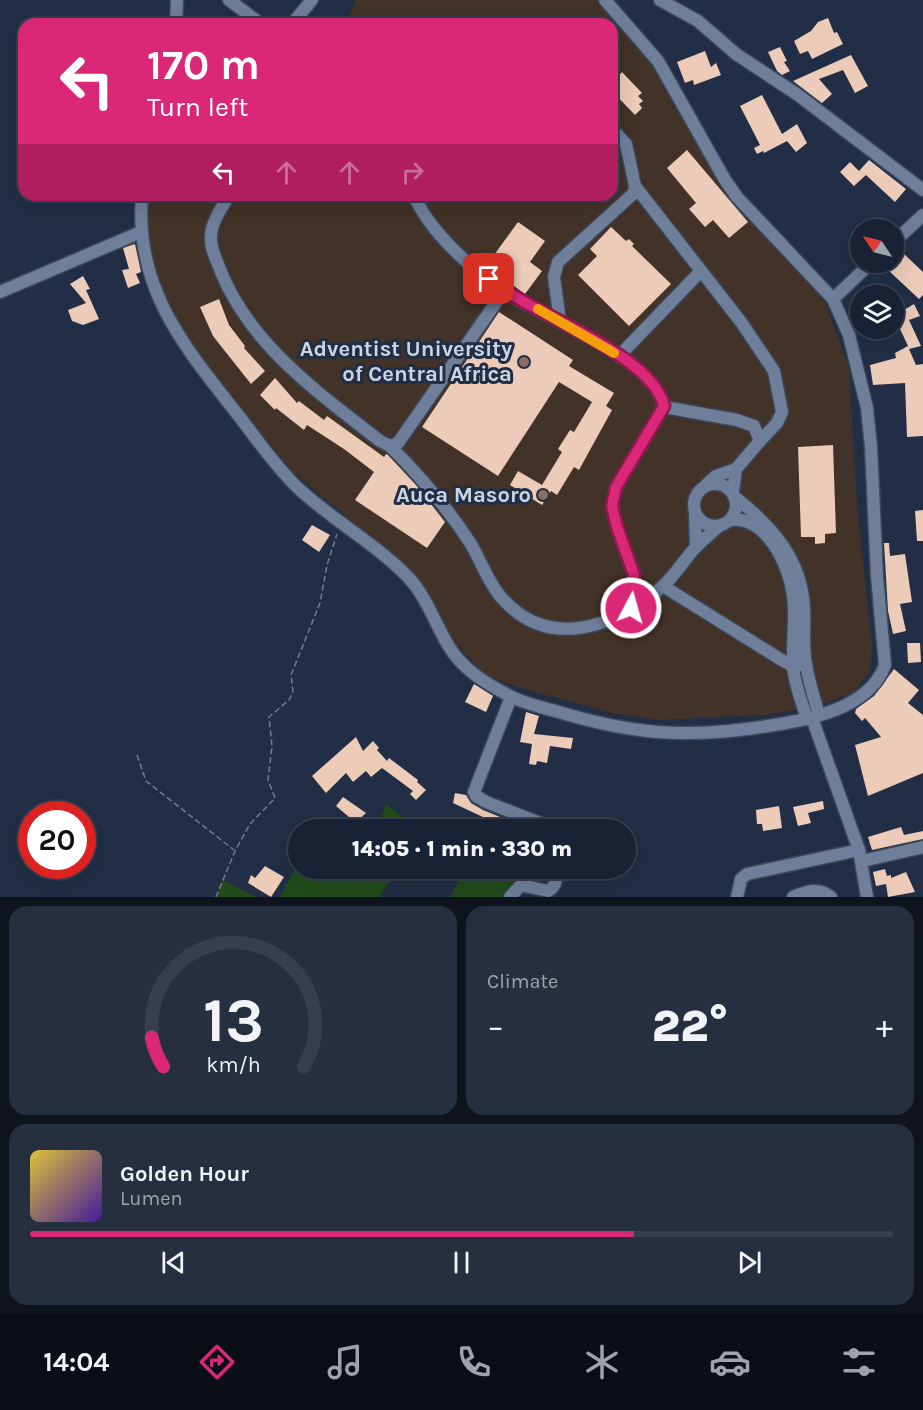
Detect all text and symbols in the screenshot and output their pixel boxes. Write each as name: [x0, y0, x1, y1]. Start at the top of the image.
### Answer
text: 170 m: [147, 40, 260, 90]
icon: left: [48, 42, 126, 120]
text: Turn left: [147, 91, 248, 123]
icon: left: [207, 156, 240, 189]
icon: ahead: [270, 156, 303, 189]
icon: ahead: [333, 156, 366, 189]
icon: right: [396, 156, 429, 189]
north arrow: [850, 219, 904, 273]
map controls: [850, 219, 904, 339]
pin: [463, 253, 514, 304]
icon: arrive: [472, 262, 505, 295]
button: layers: [850, 285, 904, 339]
place label: Adventist University of Central Africa: [300, 336, 512, 387]
marker: Adventist University of Central Africa: [517, 355, 531, 369]
place label: Auca Masoro: [396, 482, 531, 508]
marker: Auca Masoro: [536, 488, 550, 502]
position arrow: [599, 576, 663, 640]
speed limit sign: 20: [18, 801, 96, 879]
text: 14:05 · 1 min · 330 m: [352, 836, 572, 862]
text: Climate: [487, 970, 558, 993]
text: 13: [202, 984, 264, 1057]
text: 22°: [652, 1000, 728, 1052]
text: −: [487, 1007, 504, 1045]
text: +: [876, 1007, 893, 1045]
text: km/h: [206, 1053, 260, 1078]
text: Golden Hour: [120, 1161, 249, 1187]
text: Lumen: [120, 1187, 183, 1210]
icon: previous: [157, 1246, 190, 1279]
icon: pause: [445, 1246, 478, 1279]
icon: next: [733, 1246, 766, 1279]
icon: directions: [196, 1341, 238, 1383]
icon: music: [324, 1341, 366, 1383]
icon: phone: [453, 1341, 495, 1383]
icon: climate: [581, 1341, 623, 1383]
icon: car: [709, 1341, 751, 1383]
icon: filters: [838, 1341, 880, 1383]
text: 14:04: [43, 1346, 109, 1378]

